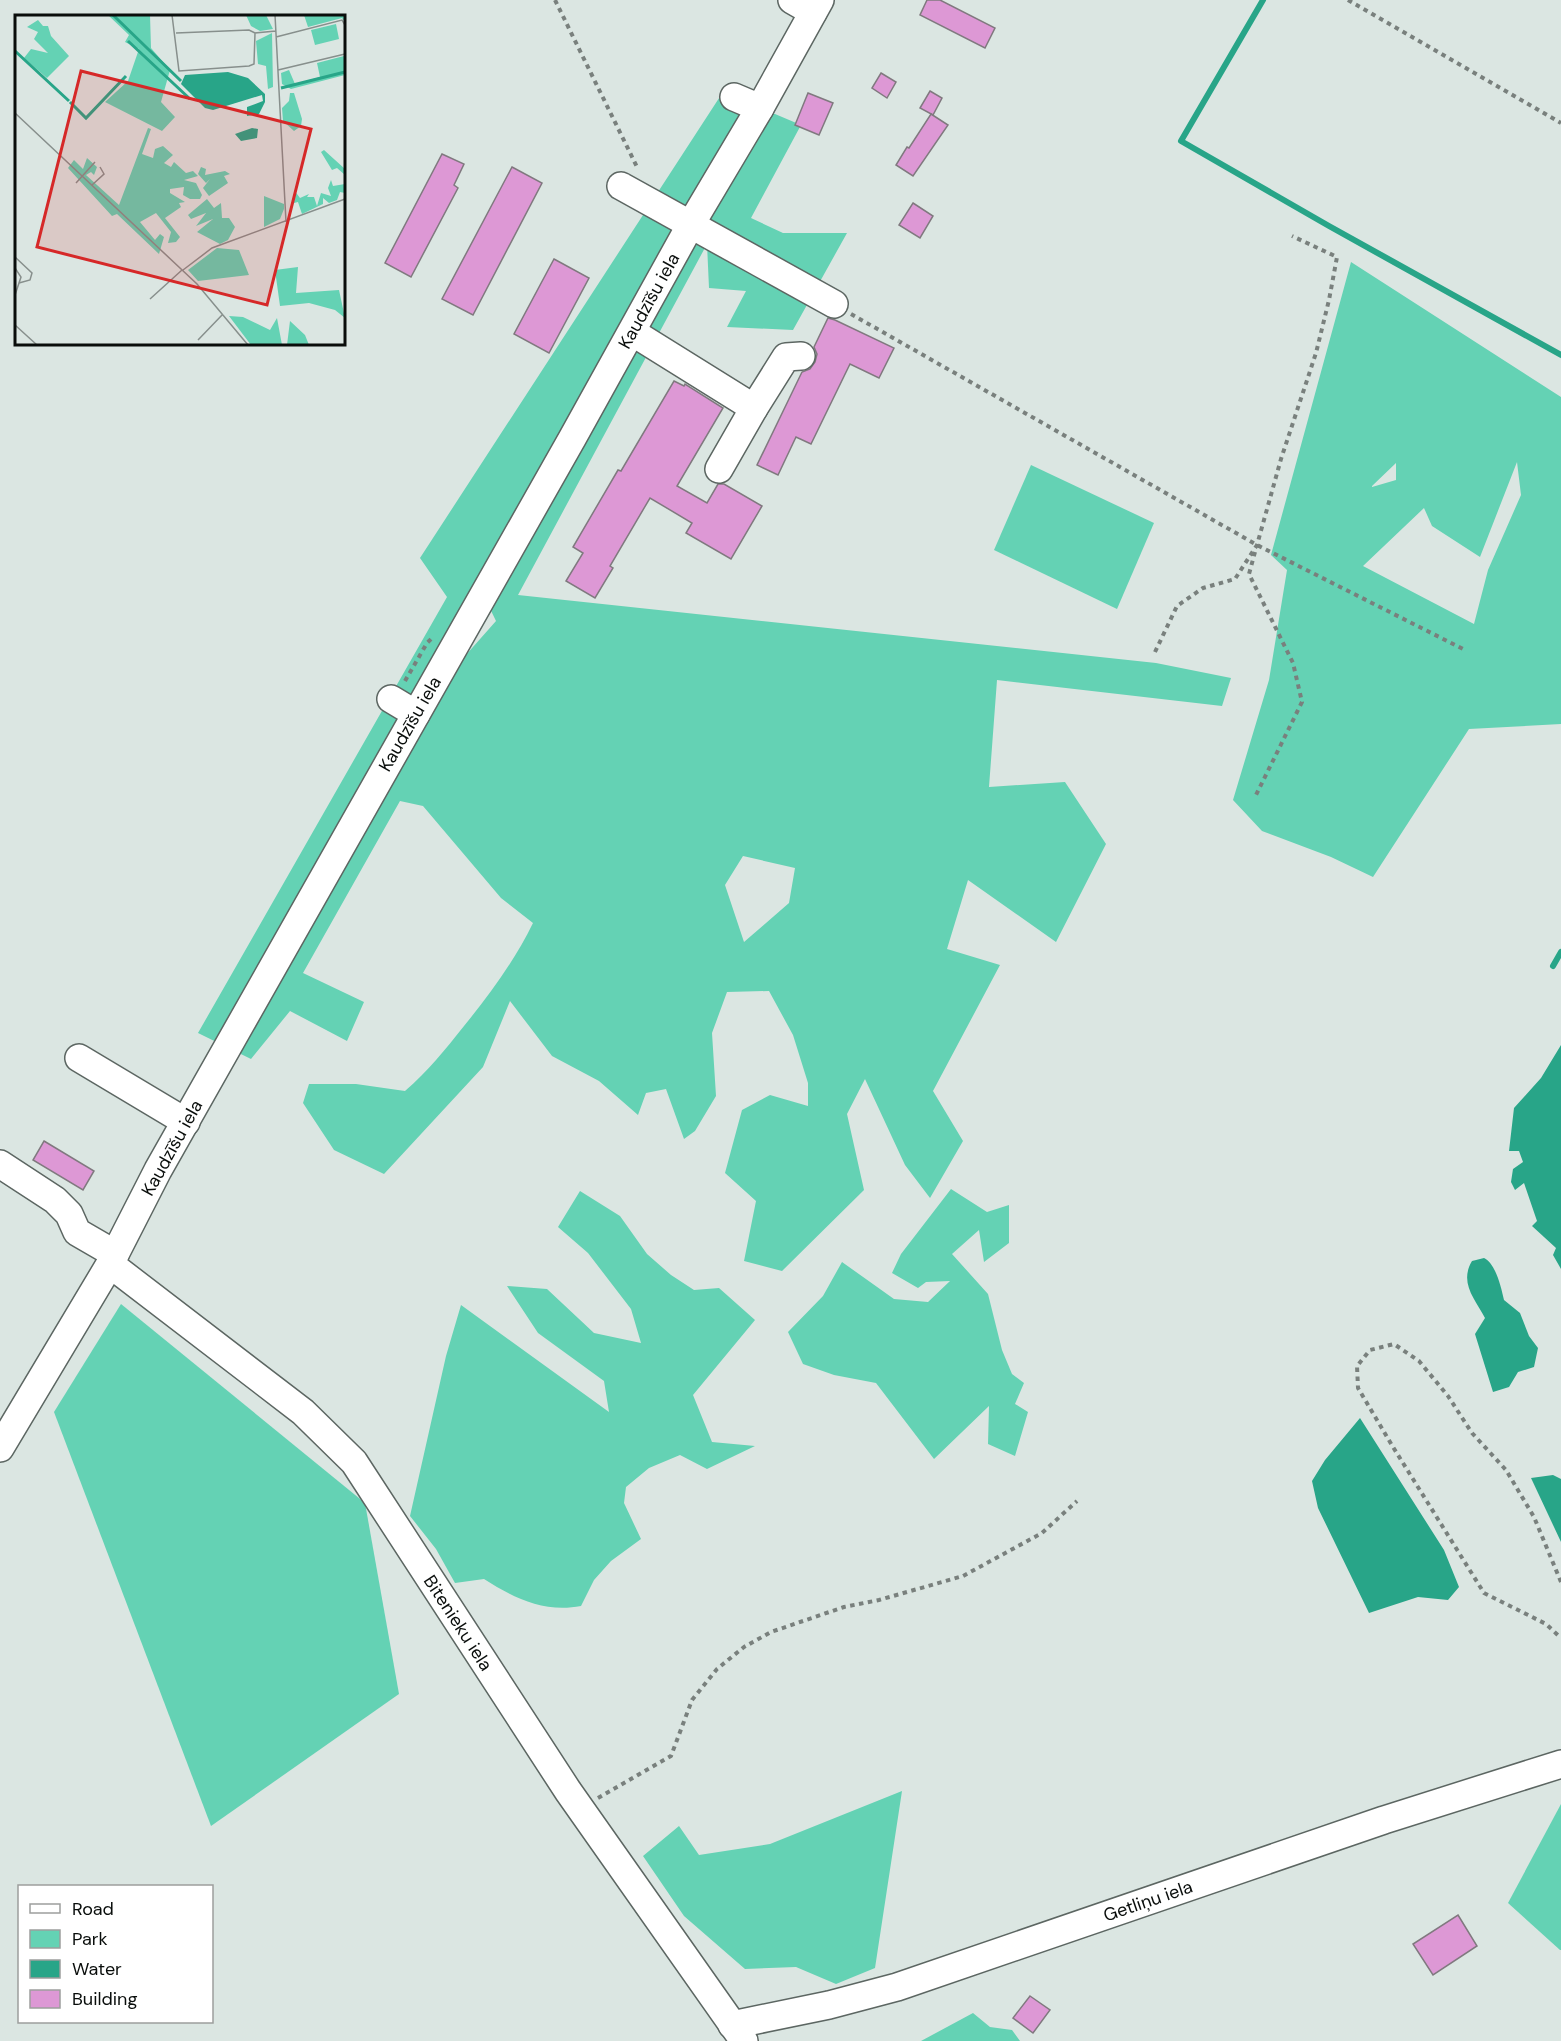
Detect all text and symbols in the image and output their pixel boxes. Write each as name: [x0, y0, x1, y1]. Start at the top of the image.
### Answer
inset map: [15, 15, 345, 345]
street label: Kaudzīšu iela: [613, 249, 685, 353]
street label: Kaudzīšu iela: [373, 672, 447, 776]
street label: Kaudzīšu iela: [136, 1096, 208, 1200]
street label: Bitenieku iela: [418, 1571, 498, 1675]
street label: Getliņu iela: [1100, 1875, 1196, 1927]
legend: [18, 1885, 213, 2023]
text: Road: [72, 1897, 114, 1921]
text: Park: [72, 1927, 108, 1951]
text: Water: [72, 1957, 122, 1981]
text: Building: [72, 1987, 137, 2011]

